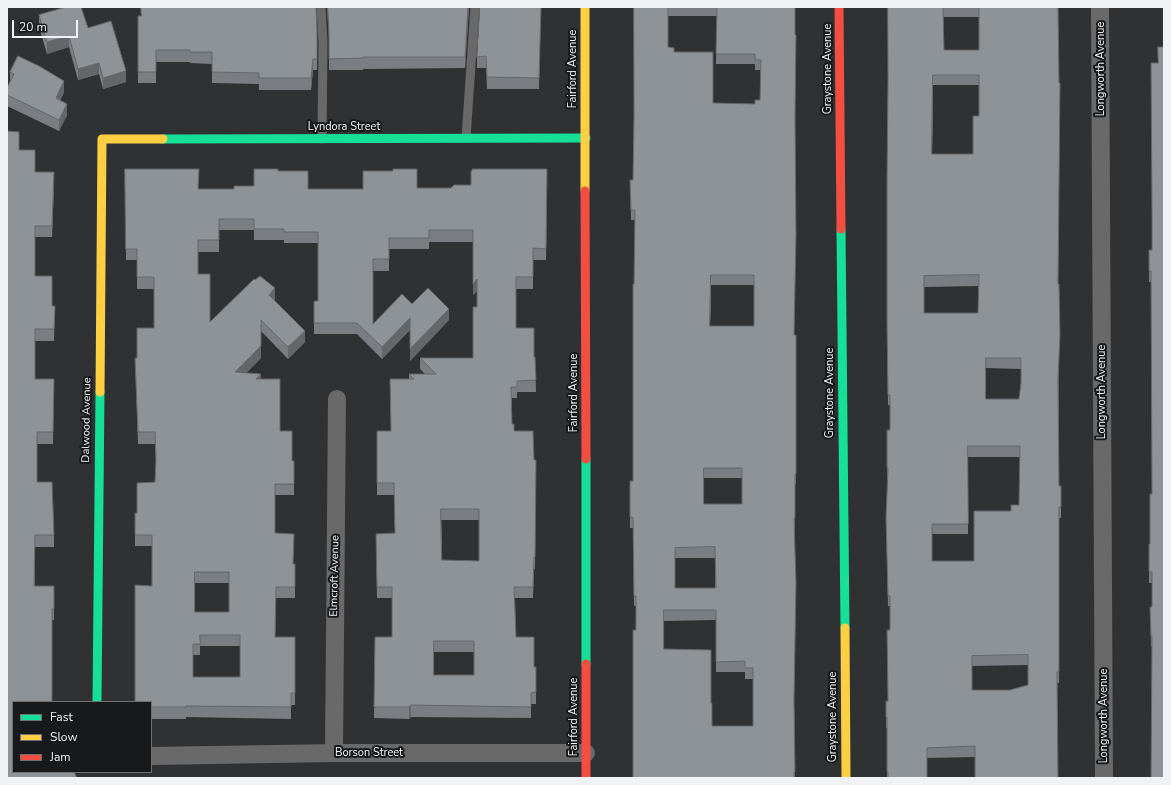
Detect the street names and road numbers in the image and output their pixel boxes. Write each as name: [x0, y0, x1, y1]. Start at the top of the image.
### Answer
street label: Longworth Avenue: [1094, 22, 1108, 116]
street label: Graystone Avenue: [821, 24, 835, 114]
street label: Fairford Avenue: [566, 30, 580, 108]
street label: Lyndora Street: [308, 120, 380, 134]
street label: Longworth Avenue: [1095, 345, 1109, 439]
street label: Graystone Avenue: [823, 348, 837, 438]
street label: Fairford Avenue: [567, 354, 581, 432]
street label: Dalwood Avenue: [80, 377, 94, 463]
street label: Elmcroft Avenue: [328, 535, 342, 617]
street label: Longworth Avenue: [1097, 669, 1111, 763]
street label: Graystone Avenue: [826, 672, 840, 762]
street label: Fairford Avenue: [567, 678, 581, 756]
street label: Borson Street: [335, 746, 403, 760]

